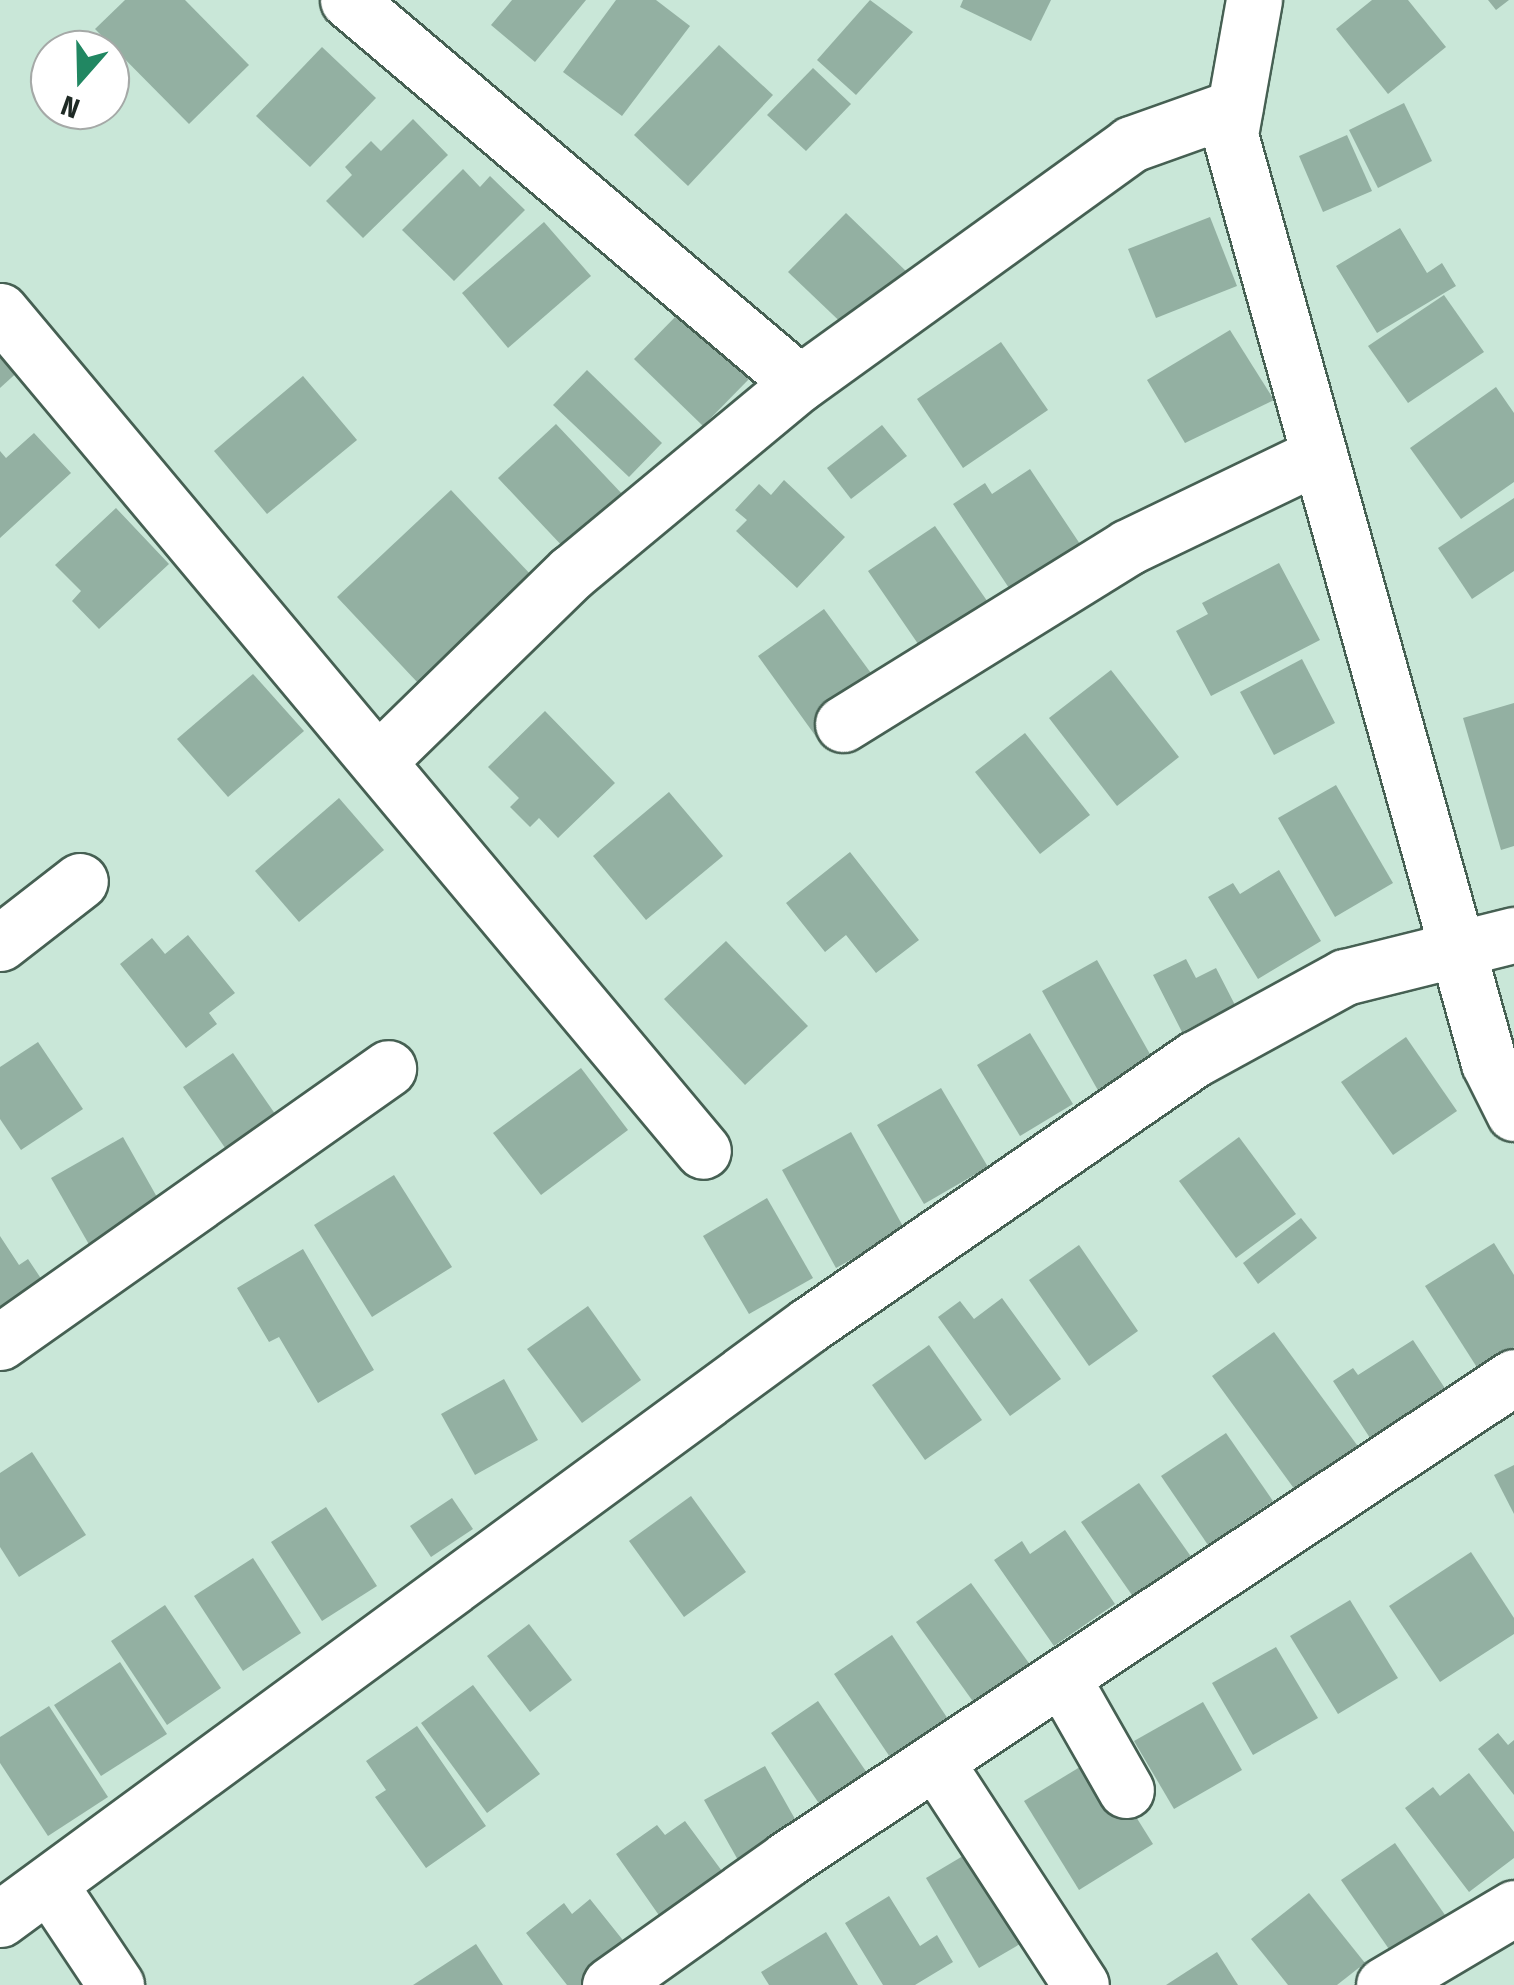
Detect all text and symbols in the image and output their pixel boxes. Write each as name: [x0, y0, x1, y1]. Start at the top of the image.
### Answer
north arrow: [30, 30, 130, 130]
text: N: [57, 88, 84, 125]

